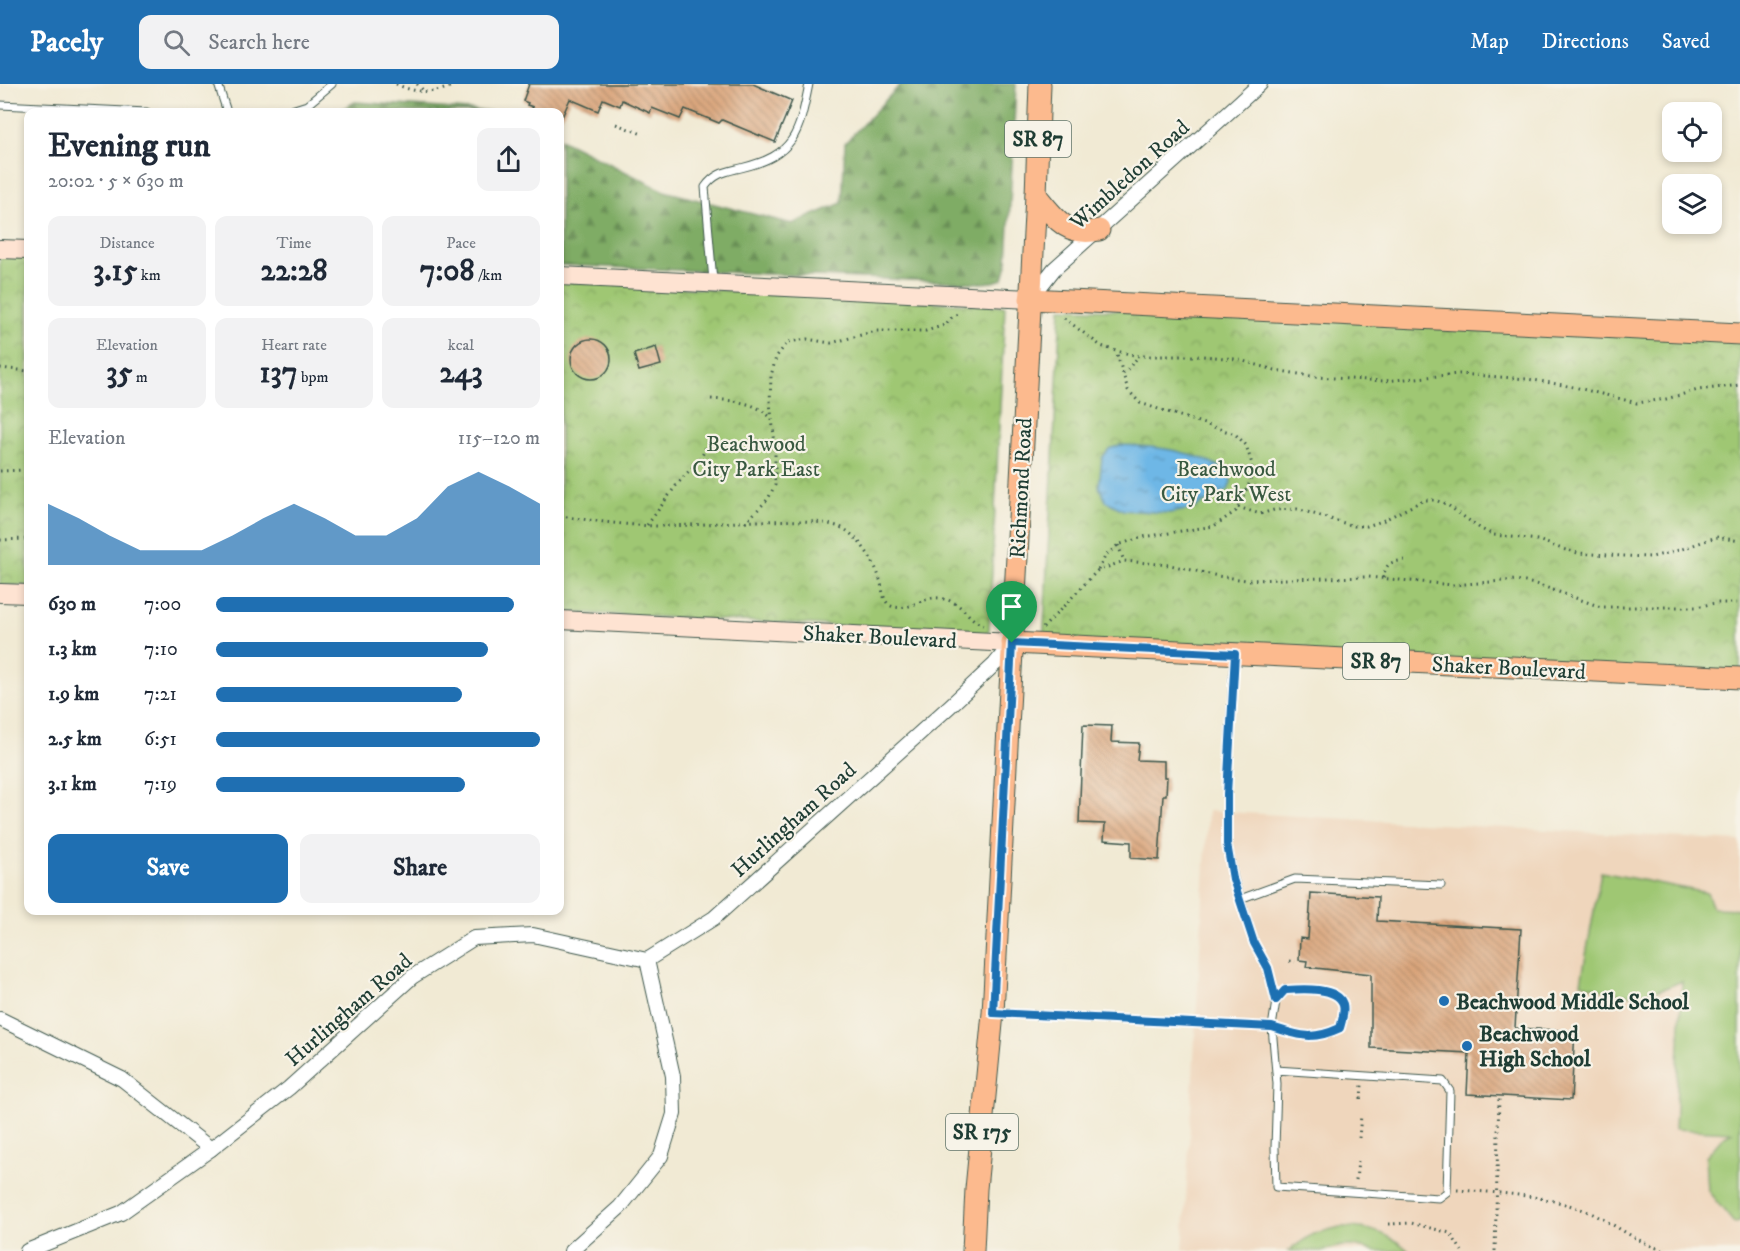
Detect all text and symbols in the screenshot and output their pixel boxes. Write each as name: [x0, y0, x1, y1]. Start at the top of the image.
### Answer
search box: [139, 15, 559, 69]
text: Pacely: [30, 25, 103, 60]
icon: search: [160, 26, 193, 59]
text: Search here: [208, 29, 310, 56]
text: Map: [1470, 29, 1509, 55]
text: Directions: [1542, 29, 1629, 55]
text: Saved: [1662, 29, 1710, 55]
map controls: [1662, 102, 1722, 234]
button: locate: [1662, 102, 1722, 162]
street label: Wimbledon Road: [1064, 114, 1195, 237]
road number: SR 87: [1005, 121, 1071, 157]
text: Evening run: [48, 126, 210, 167]
button: share: [477, 128, 540, 191]
text: 20:02 · 5 × 630 m: [48, 169, 184, 194]
button: layers: [1662, 174, 1722, 234]
text: Distance: [99, 233, 155, 253]
text: Time: [277, 233, 311, 253]
text: Pace: [446, 233, 476, 253]
text: 3.15: [93, 253, 137, 290]
text: 22:28: [260, 253, 328, 290]
text: 7:08: [420, 253, 475, 290]
text: km: [137, 265, 161, 285]
text: /km: [475, 265, 502, 285]
text: Elevation: [96, 335, 158, 355]
text: Heart rate: [261, 335, 327, 355]
text: kcal: [448, 335, 474, 355]
text: 35: [106, 355, 132, 392]
text: 137: [260, 355, 298, 392]
text: 243: [439, 355, 483, 392]
text: m: [132, 367, 148, 387]
text: bpm: [298, 367, 329, 387]
street label: Richmond Road: [1004, 417, 1039, 559]
text: Elevation: [48, 426, 125, 451]
text: 115–120 m: [458, 426, 540, 451]
park label: Beachwood City Park East: [692, 431, 820, 483]
park label: Beachwood City Park West: [1161, 456, 1291, 508]
pin: [986, 581, 1037, 643]
icon: arrive: [995, 590, 1028, 623]
text: 630 m: [48, 592, 96, 617]
text: 7:00: [144, 592, 181, 617]
street label: Shaker Boulevard: [802, 620, 958, 655]
text: 1.3 km: [48, 637, 97, 662]
text: 7:10: [144, 637, 178, 662]
road number: SR 87: [1343, 643, 1409, 679]
street label: Shaker Boulevard: [1431, 651, 1587, 686]
text: 1.9 km: [48, 682, 99, 707]
text: 7:21: [144, 682, 177, 707]
text: 2.5 km: [48, 727, 102, 752]
text: 6:51: [144, 727, 177, 752]
street label: Hurlingham Road: [726, 757, 862, 883]
text: 3.1 km: [48, 772, 97, 797]
text: 7:19: [144, 772, 177, 797]
button: Save: [48, 834, 288, 903]
button: Share: [300, 834, 540, 903]
street label: Hurlingham Road: [280, 948, 418, 1072]
place label: Beachwood Middle School: [1456, 989, 1689, 1016]
marker: Beachwood Middle School: [1437, 994, 1451, 1008]
place label: Beachwood High School: [1479, 1021, 1591, 1073]
marker: Beachwood High School: [1460, 1039, 1474, 1053]
road number: SR 175: [946, 1114, 1018, 1150]

